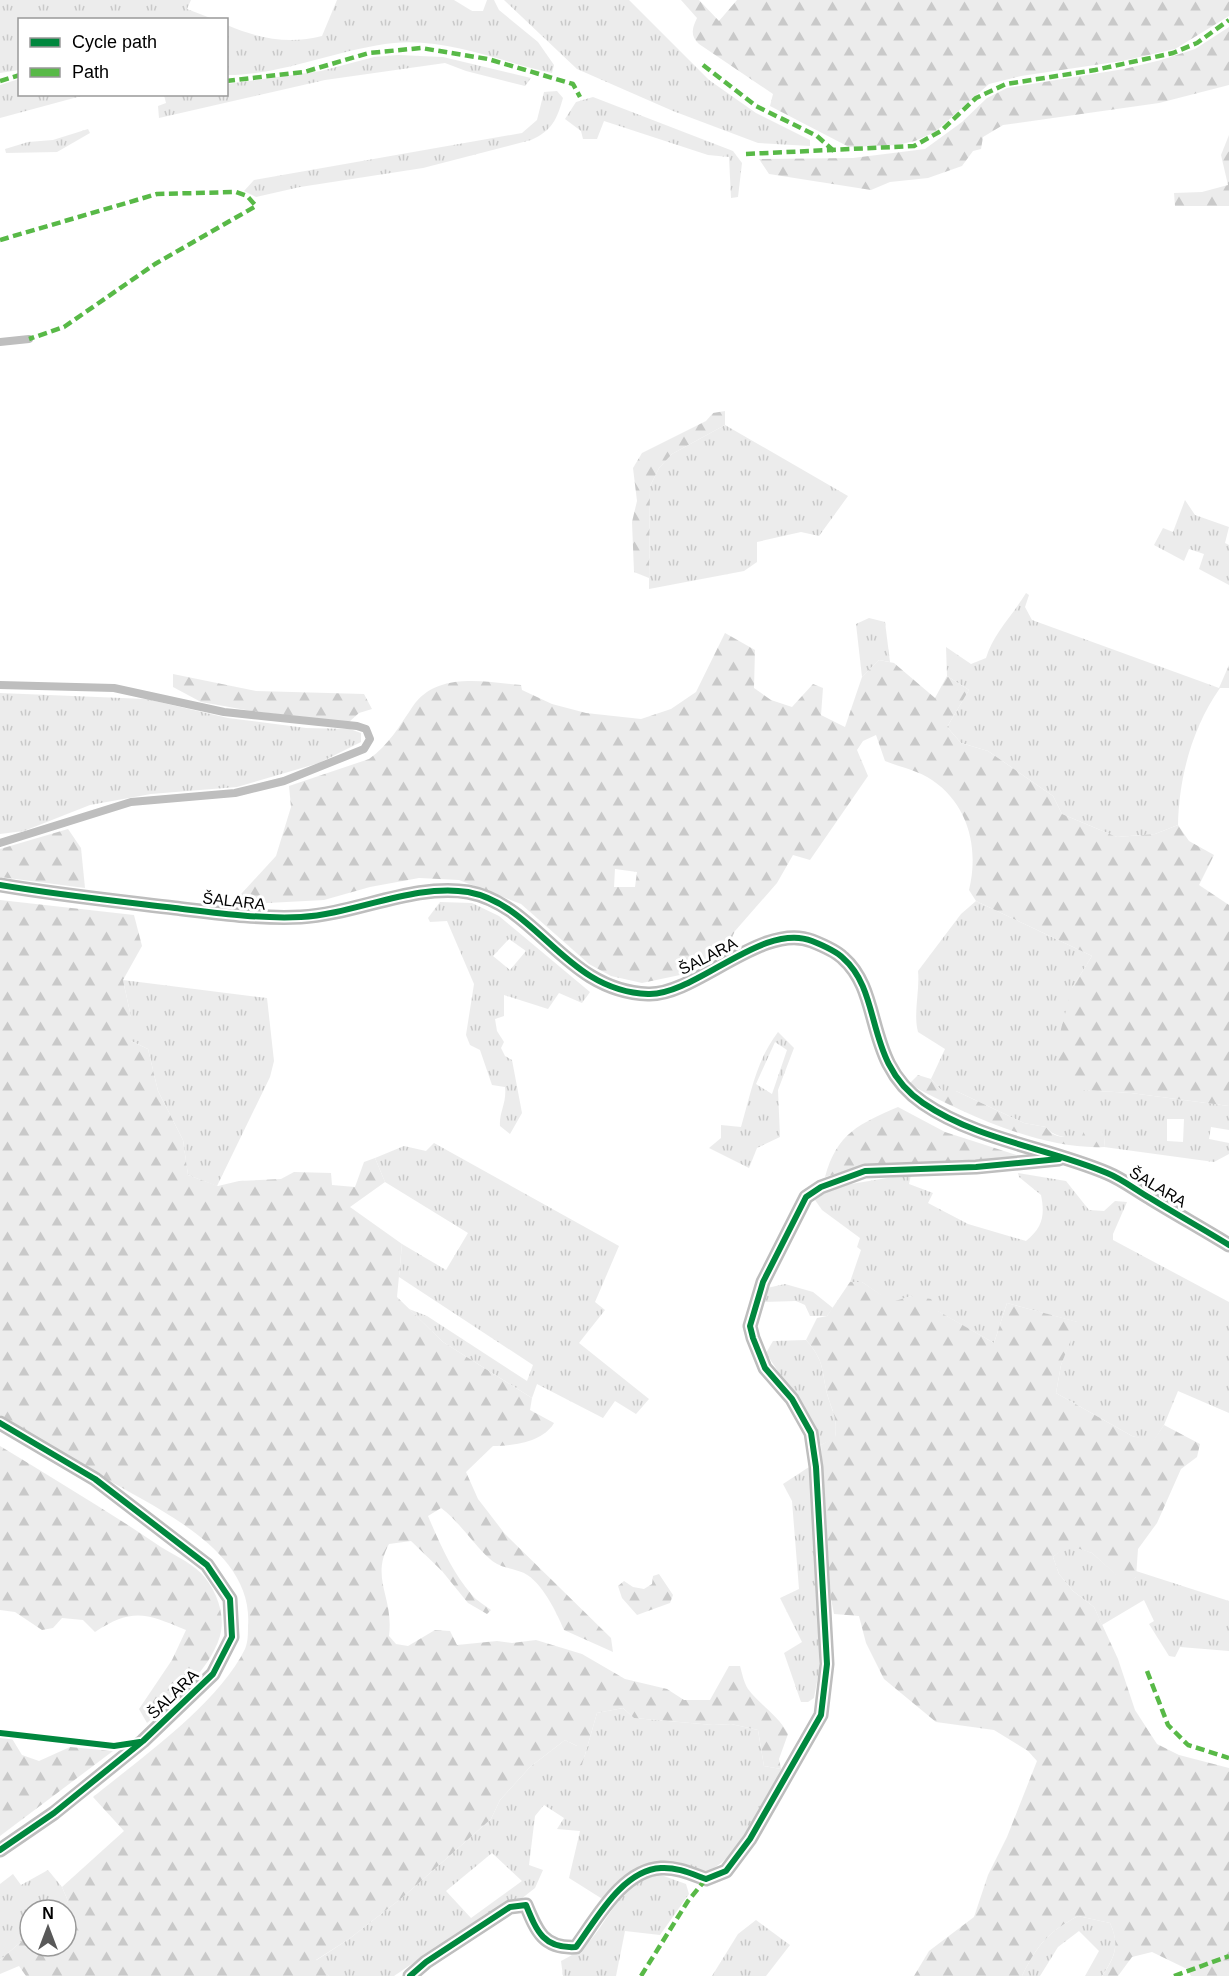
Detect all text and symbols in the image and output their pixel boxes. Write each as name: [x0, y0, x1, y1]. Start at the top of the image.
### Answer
legend: [18, 18, 228, 96]
text: Cycle path: [72, 32, 157, 52]
text: Path: [72, 62, 109, 82]
street label: ŠALARA: [202, 888, 267, 913]
street label: ŠALARA: [676, 933, 740, 978]
street label: ŠALARA: [1127, 1163, 1190, 1211]
street label: ŠALARA: [144, 1665, 202, 1722]
north arrow: [18, 1898, 78, 1958]
text: N: [42, 1905, 54, 1922]

